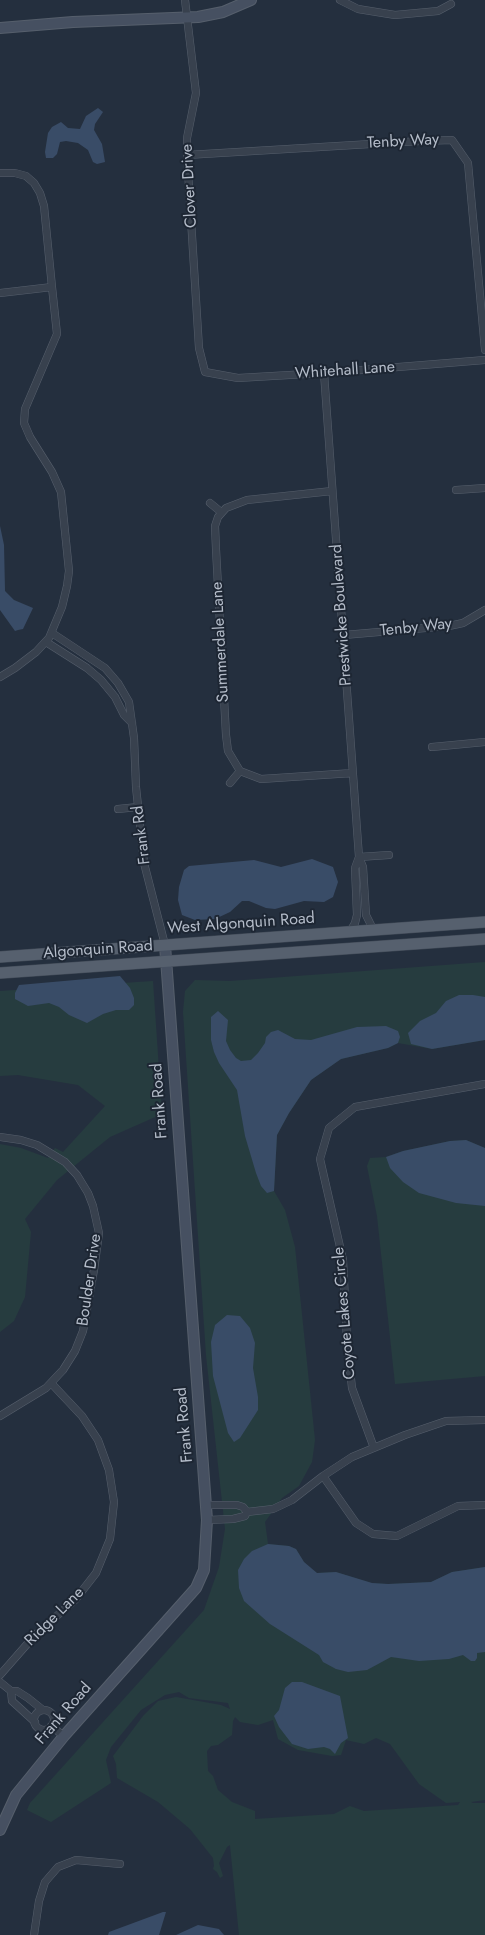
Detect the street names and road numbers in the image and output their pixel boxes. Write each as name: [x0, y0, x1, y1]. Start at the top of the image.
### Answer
street label: Tenby Way: [366, 131, 440, 153]
street label: Clover Drive: [178, 144, 202, 228]
street label: Whitehall Lane: [294, 358, 396, 384]
street label: Prestwicke Boulevard: [327, 544, 357, 686]
street label: Summerdale Lane: [208, 581, 234, 703]
street label: Tenby Way: [379, 615, 453, 641]
street label: Frank Rd: [129, 804, 155, 866]
street label: West Algonquin Road: [167, 909, 315, 939]
street label: Algonquin Road: [43, 937, 153, 963]
street label: Frank Road: [148, 1063, 172, 1139]
street label: Boulder Drive: [74, 1233, 106, 1327]
street label: Coyote Lakes Circle: [330, 1246, 360, 1380]
street label: Frank Road: [172, 1386, 198, 1464]
street label: Ridge Lane: [21, 1583, 89, 1651]
street label: Frank Road: [32, 1679, 96, 1749]

